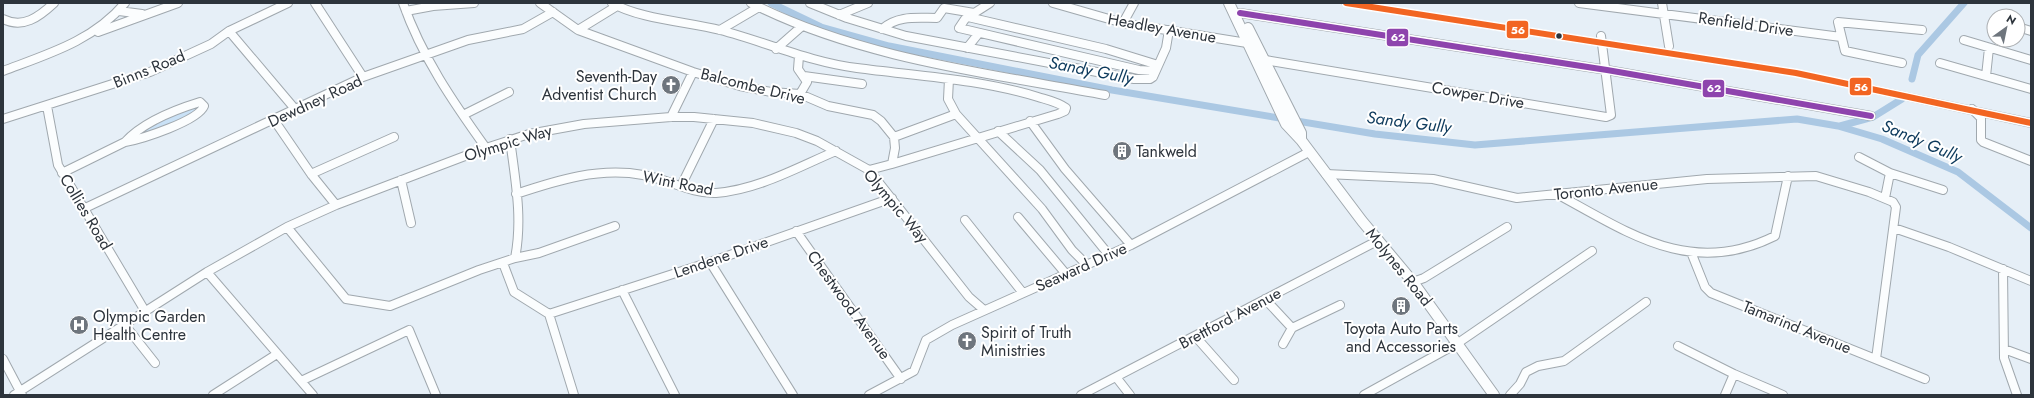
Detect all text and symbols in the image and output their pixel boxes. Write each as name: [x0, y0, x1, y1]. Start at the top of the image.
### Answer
street label: Renfield Drive: [1697, 6, 1795, 42]
street label: Headley Avenue: [1106, 7, 1218, 49]
north arrow: [1986, 8, 2026, 48]
text: N: [2003, 11, 2019, 29]
line badge: 56: [1506, 20, 1529, 39]
text: 56: [1511, 22, 1525, 38]
line badge: 62: [1386, 28, 1409, 47]
text: 62: [1391, 29, 1405, 45]
unlabelled marker: [1554, 31, 1564, 41]
street label: Binns Road: [110, 44, 188, 94]
water label: Sandy Gully: [1047, 50, 1137, 90]
street label: Balcombe Drive: [698, 62, 808, 110]
place label: Seventh-Day Adventist Church: [542, 65, 658, 106]
street label: Dewdney Road: [264, 69, 366, 133]
church icon: Seventh-Day Adventist Church: [660, 74, 682, 96]
street label: Cowper Drive: [1430, 76, 1526, 114]
line badge: 56: [1849, 77, 1872, 96]
line badge: 62: [1702, 79, 1725, 98]
text: 56: [1854, 79, 1868, 95]
text: 62: [1707, 80, 1721, 96]
water label: Sandy Gully: [1365, 105, 1454, 139]
water label: Sandy Gully: [1878, 113, 1967, 169]
street label: Olympic Way: [461, 118, 556, 167]
building icon: Tankweld: [1111, 140, 1133, 162]
place label: Tankweld: [1136, 140, 1197, 163]
street label: Olympic Way: [858, 164, 934, 249]
street label: Wint Road: [641, 165, 715, 201]
street label: Collies Road: [54, 170, 118, 254]
street label: Toronto Avenue: [1553, 172, 1659, 206]
street label: Molynes Road: [1360, 223, 1438, 311]
street label: Lendene Drive: [671, 230, 771, 284]
street label: Seaward Drive: [1031, 237, 1131, 297]
street label: Chestwood Avenue: [802, 246, 896, 364]
street label: Brettford Avenue: [1175, 281, 1285, 355]
building icon: Toyota Auto Parts and Accessories: [1390, 295, 1412, 317]
street label: Tamarind Avenue: [1739, 295, 1855, 359]
place label: Olympic Garden Health Centre: [93, 305, 206, 346]
hospital icon: Olympic Garden Health Centre: [68, 314, 90, 336]
place label: Toyota Auto Parts and Accessories: [1344, 317, 1458, 358]
place label: Spirit of Truth Ministries: [981, 321, 1072, 362]
church icon: Spirit of Truth Ministries: [956, 330, 978, 352]

